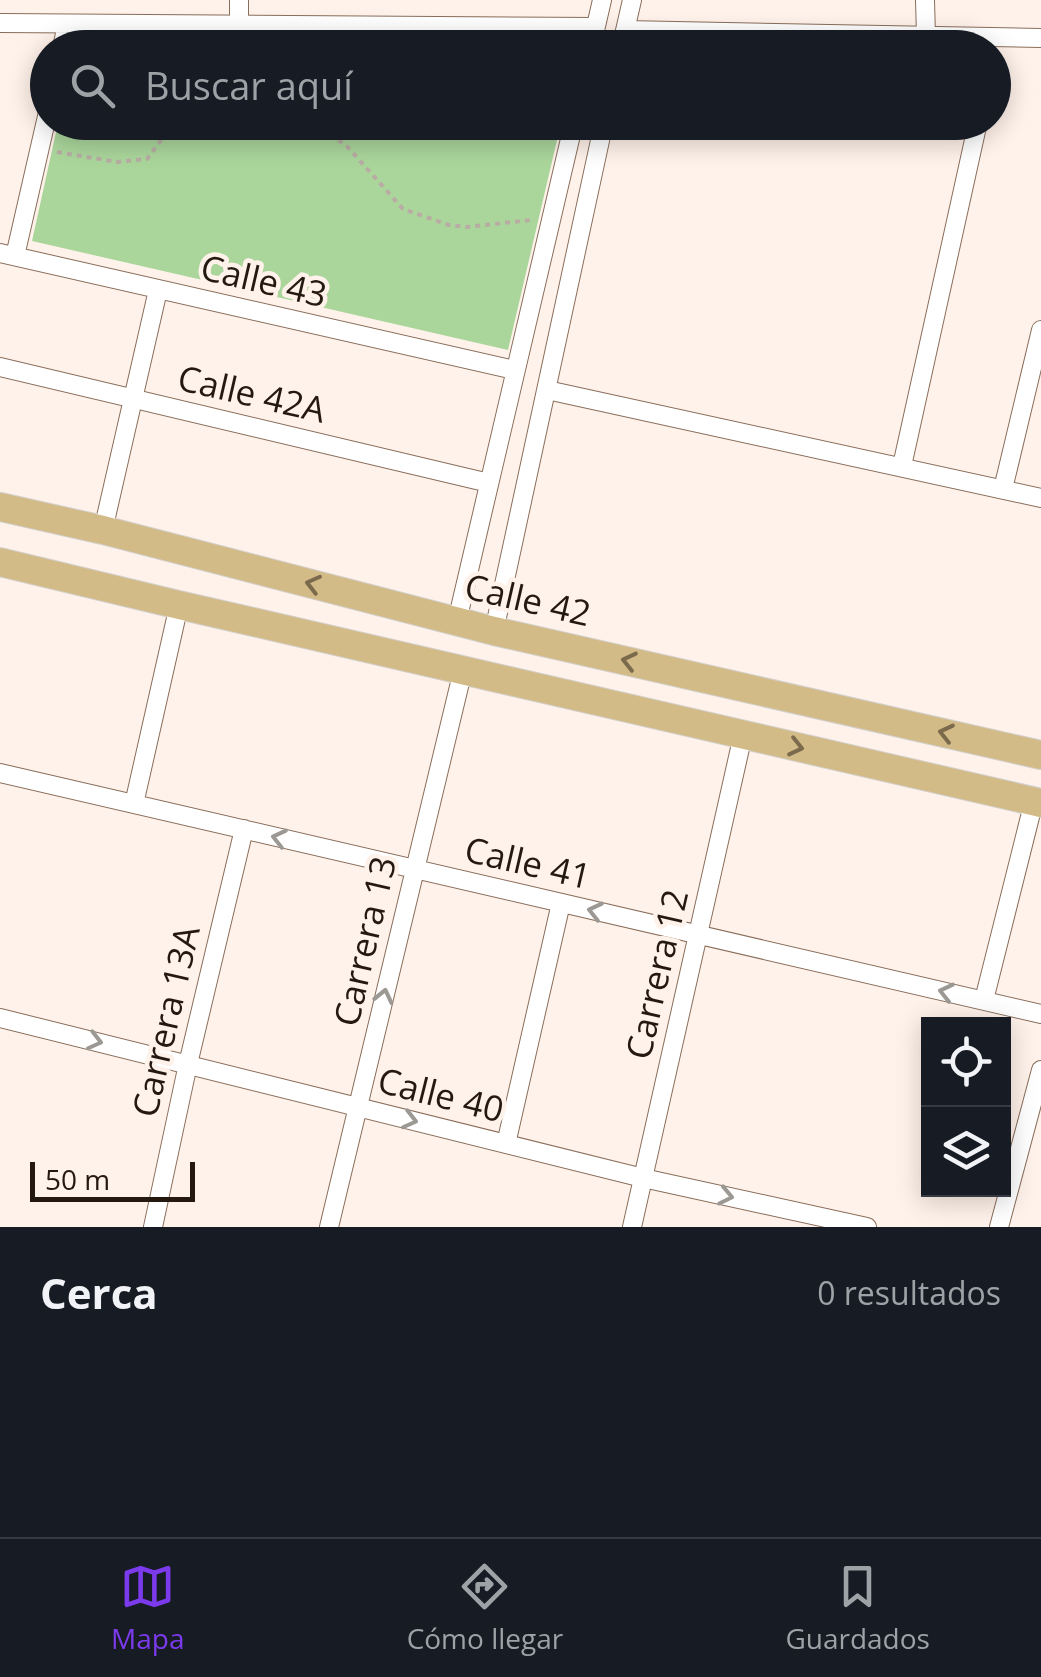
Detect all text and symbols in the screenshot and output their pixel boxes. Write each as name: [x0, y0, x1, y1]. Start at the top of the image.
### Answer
search box: [30, 30, 1011, 140]
icon: search: [65, 58, 120, 113]
text: Buscar aquí: [145, 59, 353, 111]
street label: Calle 43: [196, 243, 332, 317]
street label: Calle 42A: [174, 353, 331, 433]
street label: Calle 42: [460, 562, 596, 636]
one-way arrow: [305, 575, 322, 596]
one-way arrow: [621, 652, 638, 673]
one-way arrow: [938, 724, 955, 745]
one-way arrow: [787, 735, 804, 756]
street label: Calle 41: [460, 825, 596, 899]
one-way arrow: [271, 828, 288, 849]
street label: Carrera 13: [322, 852, 406, 1030]
street label: Carrera 12: [614, 885, 698, 1063]
one-way arrow: [587, 902, 604, 923]
street label: Carrera 13A: [120, 920, 210, 1121]
one-way arrow: [938, 983, 955, 1004]
one-way arrow: [372, 988, 393, 1005]
map controls: [921, 1017, 1011, 1197]
button: locate: [921, 1017, 1011, 1107]
one-way arrow: [86, 1029, 103, 1050]
street label: Calle 40: [373, 1056, 509, 1132]
button: layers: [921, 1107, 1011, 1197]
one-way arrow: [401, 1108, 418, 1129]
scale bar: [30, 1157, 195, 1202]
text: 50 m: [45, 1160, 110, 1198]
one-way arrow: [717, 1184, 734, 1205]
text: Cerca: [40, 1264, 158, 1321]
text: 0 resultados: [817, 1271, 1001, 1314]
tab: Mapa: [111, 1559, 185, 1657]
tab: Cómo llegar: [407, 1559, 563, 1657]
tab: Guardados: [785, 1559, 930, 1657]

